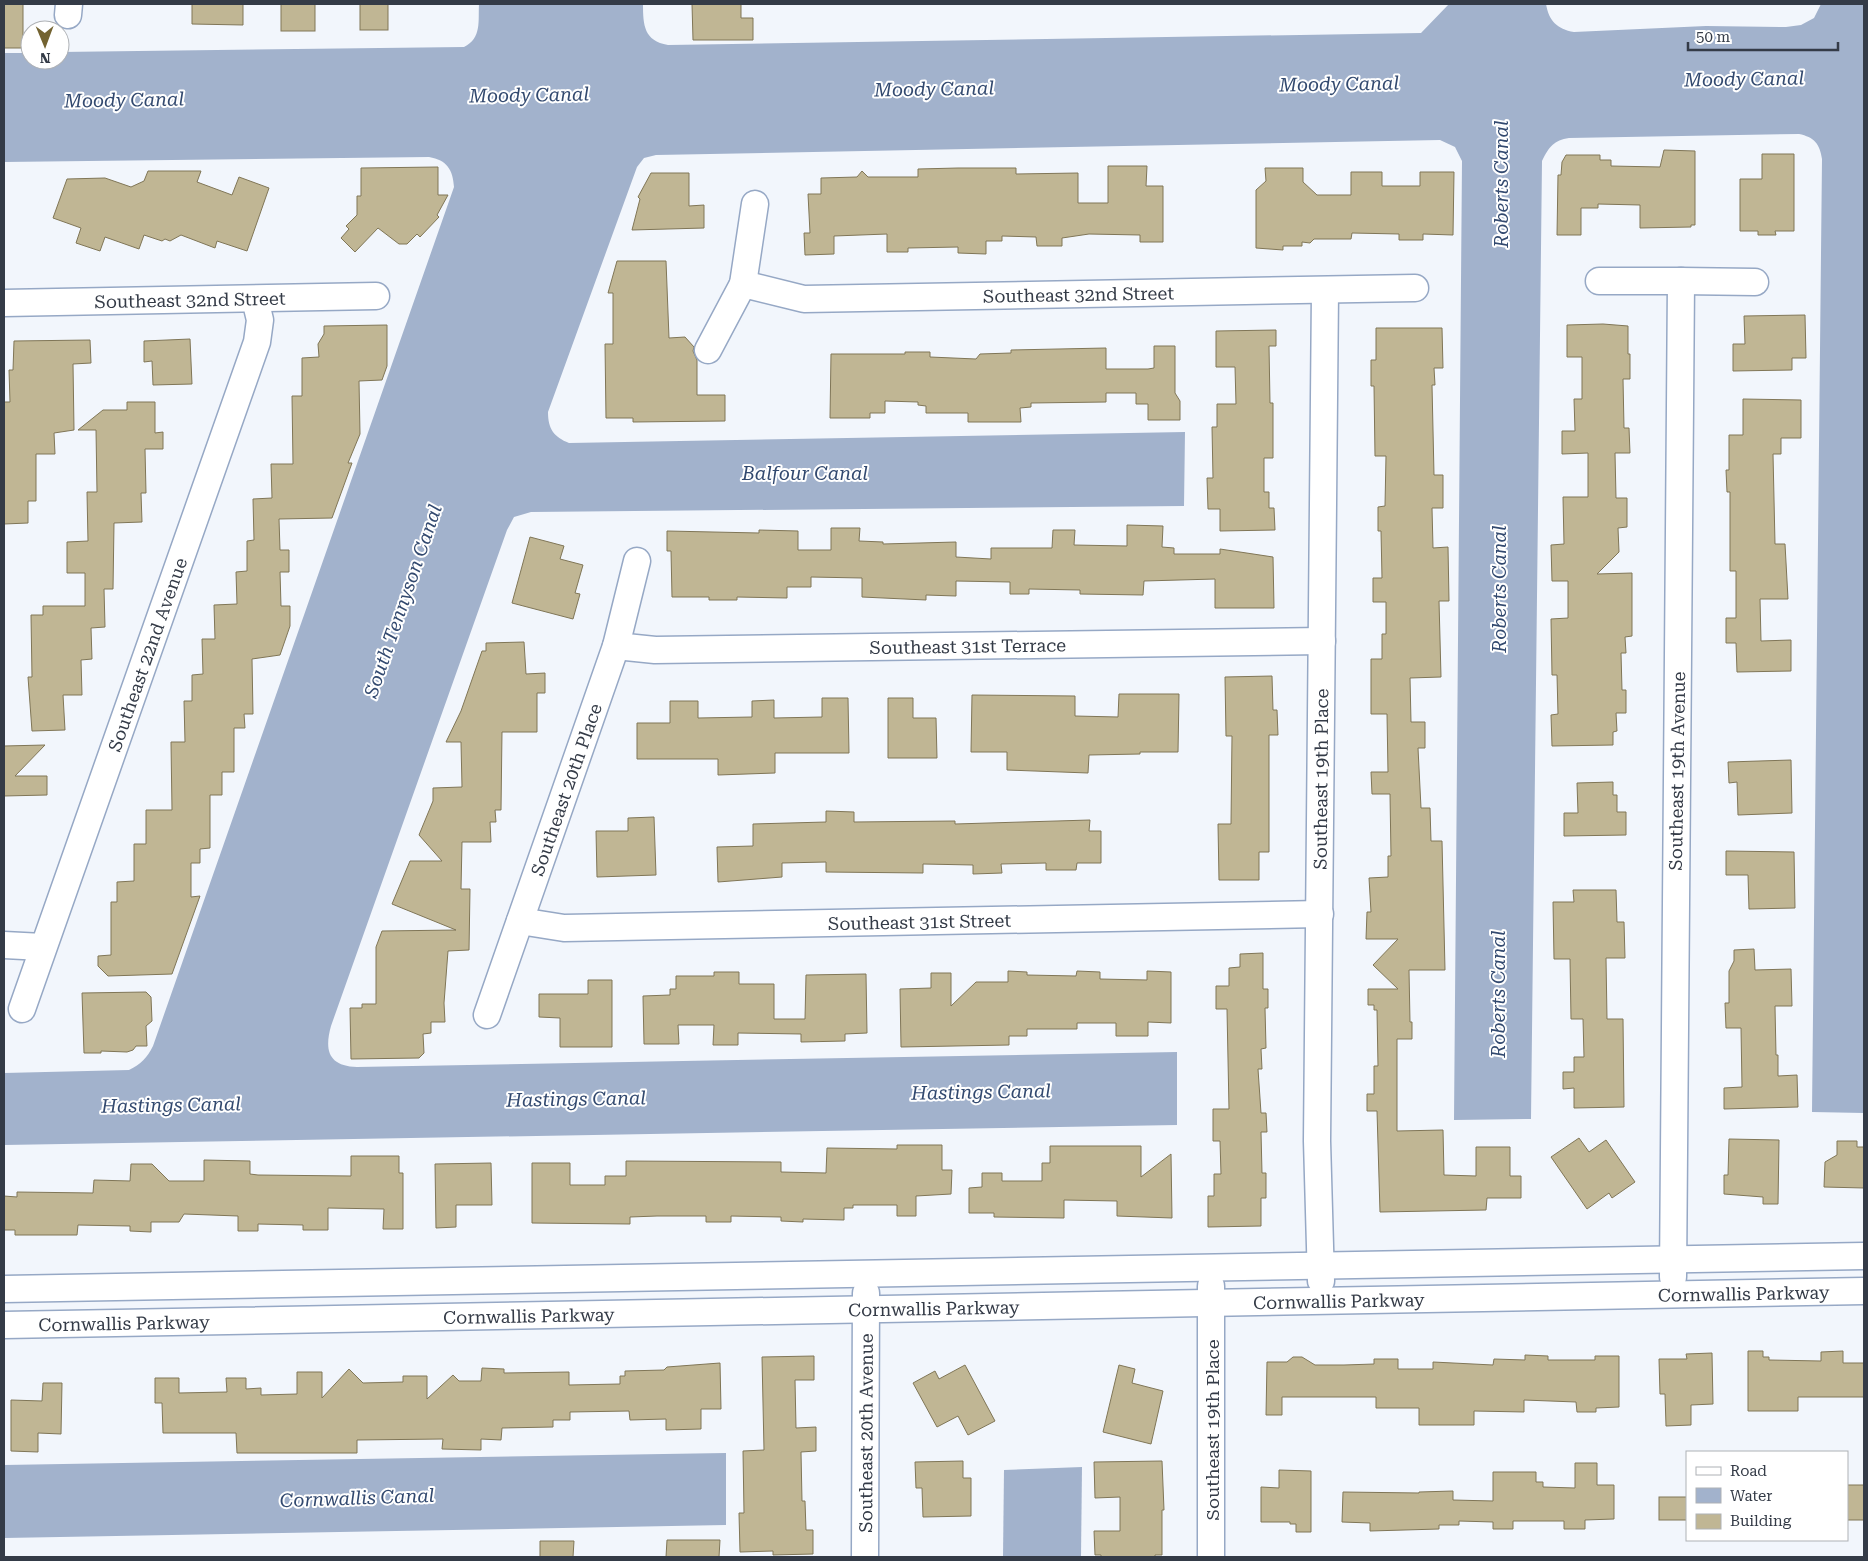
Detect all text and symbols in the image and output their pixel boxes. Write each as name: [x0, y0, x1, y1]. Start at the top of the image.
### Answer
north arrow: [20, 20, 70, 70]
scale bar: [1688, 20, 1838, 52]
text: 50 m: [1696, 28, 1731, 46]
text: N: [39, 50, 51, 66]
water label: Moody Canal: [1683, 66, 1804, 92]
water label: Moody Canal: [1278, 71, 1399, 97]
water label: Moody Canal: [873, 76, 994, 102]
water label: Moody Canal: [468, 82, 589, 108]
water label: Moody Canal: [63, 87, 184, 113]
water label: Roberts Canal: [1490, 120, 1513, 249]
street label: Southeast 32nd Street: [983, 282, 1174, 306]
street label: Southeast 32nd Street: [94, 287, 286, 312]
water label: Balfour Canal: [741, 462, 868, 485]
water label: South Tennyson Canal: [359, 501, 447, 701]
water label: Roberts Canal: [1488, 525, 1511, 654]
street label: Southeast 22nd Avenue: [103, 555, 191, 754]
street label: Southeast 31st Terrace: [869, 634, 1066, 658]
street label: Southeast 19th Avenue: [1665, 671, 1689, 871]
street label: Southeast 19th Place: [1309, 688, 1332, 870]
street label: Southeast 20th Place: [526, 700, 606, 878]
street label: Southeast 31st Street: [828, 909, 1011, 934]
water label: Roberts Canal: [1487, 930, 1510, 1059]
water label: Hastings Canal: [910, 1079, 1051, 1105]
water label: Hastings Canal: [505, 1086, 646, 1112]
water label: Hastings Canal: [100, 1092, 241, 1118]
street label: Cornwallis Parkway: [1658, 1281, 1830, 1305]
street label: Cornwallis Parkway: [1253, 1289, 1425, 1313]
street label: Cornwallis Parkway: [848, 1296, 1020, 1320]
street label: Cornwallis Parkway: [443, 1303, 615, 1327]
street label: Cornwallis Parkway: [38, 1311, 210, 1335]
street label: Southeast 20th Avenue: [855, 1333, 876, 1533]
street label: Southeast 19th Place: [1202, 1339, 1223, 1521]
legend: [1686, 1451, 1848, 1541]
text: Road: [1730, 1462, 1767, 1480]
water label: Cornwallis Canal: [279, 1484, 435, 1512]
text: Water: [1730, 1487, 1772, 1505]
text: Building: [1730, 1512, 1792, 1530]

